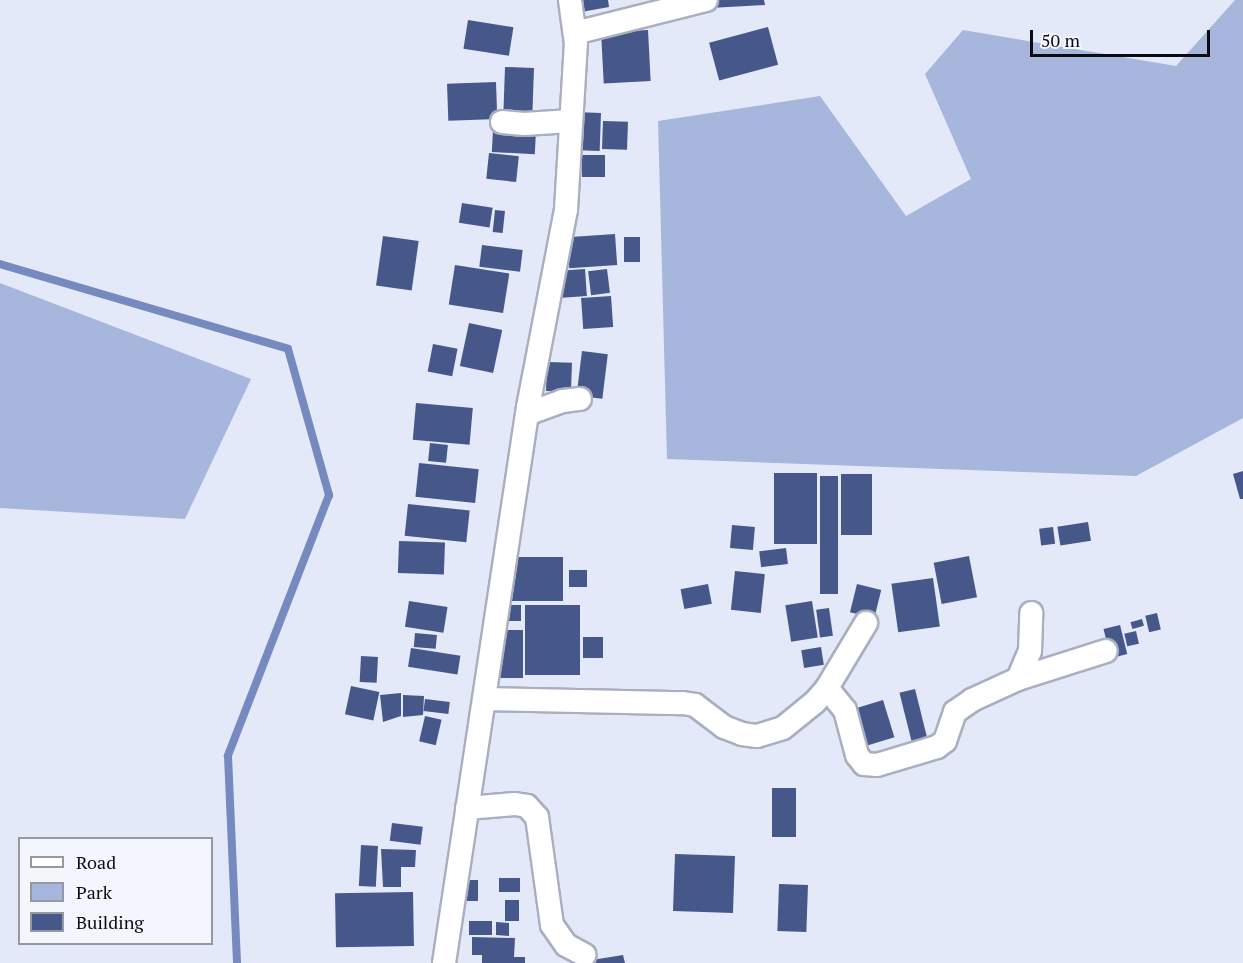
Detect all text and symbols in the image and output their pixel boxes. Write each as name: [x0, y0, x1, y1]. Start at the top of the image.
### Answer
scale bar: [1033, 18, 1213, 56]
text: 50 m: [1041, 28, 1080, 52]
legend: [18, 837, 213, 945]
text: Road: [76, 850, 116, 874]
text: Park: [76, 880, 112, 904]
text: Building: [76, 910, 144, 934]

